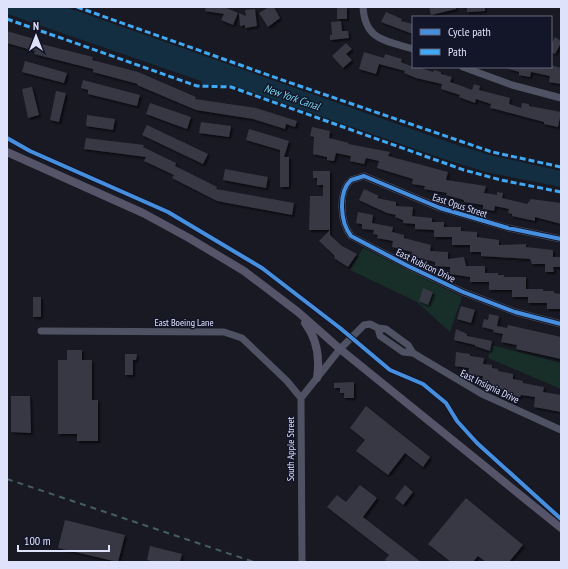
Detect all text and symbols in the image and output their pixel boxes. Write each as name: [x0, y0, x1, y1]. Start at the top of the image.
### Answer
north arrow: [16, 16, 56, 56]
legend: [412, 16, 552, 68]
text: N: [33, 19, 39, 33]
text: Cycle path: [448, 24, 491, 39]
text: Path: [448, 44, 466, 59]
water label: New York Canal: [262, 81, 323, 114]
street label: East Opus Street: [431, 190, 489, 221]
street label: East Rubicon Drive: [394, 245, 458, 285]
street label: East Boeing Lane: [154, 316, 214, 329]
street label: East Insignia Drive: [458, 367, 521, 406]
street label: South Apple Street: [284, 416, 297, 481]
scale bar: [18, 527, 109, 553]
text: 100 m: [24, 533, 51, 548]

